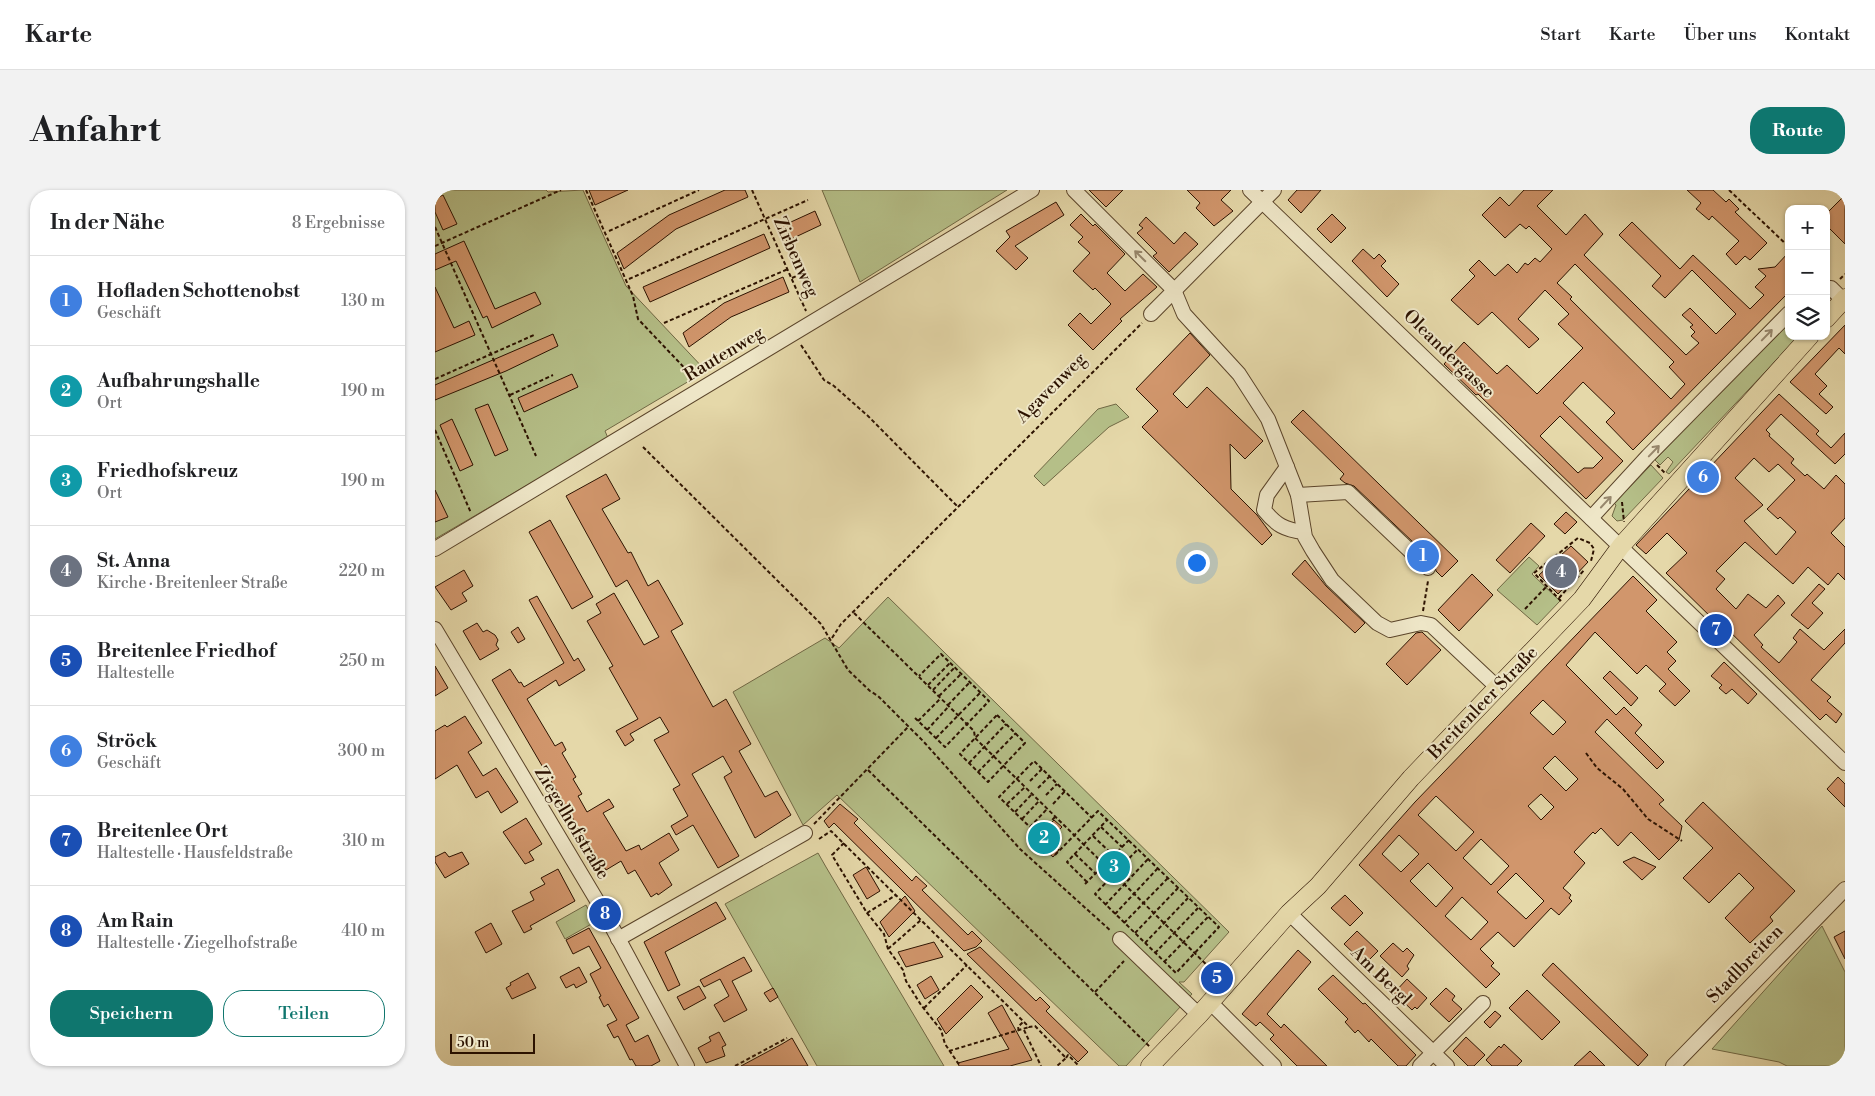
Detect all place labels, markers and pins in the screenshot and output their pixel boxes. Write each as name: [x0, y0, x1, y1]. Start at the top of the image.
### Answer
pin: 6: [1687, 458, 1719, 496]
pin: 1: [1407, 537, 1439, 575]
pin: 4: [1545, 553, 1577, 591]
pin: 7: [1700, 611, 1732, 649]
pin: 2: [1028, 819, 1060, 857]
pin: 3: [1098, 848, 1130, 886]
pin: 8: [589, 895, 621, 933]
pin: 5: [1201, 959, 1233, 997]

